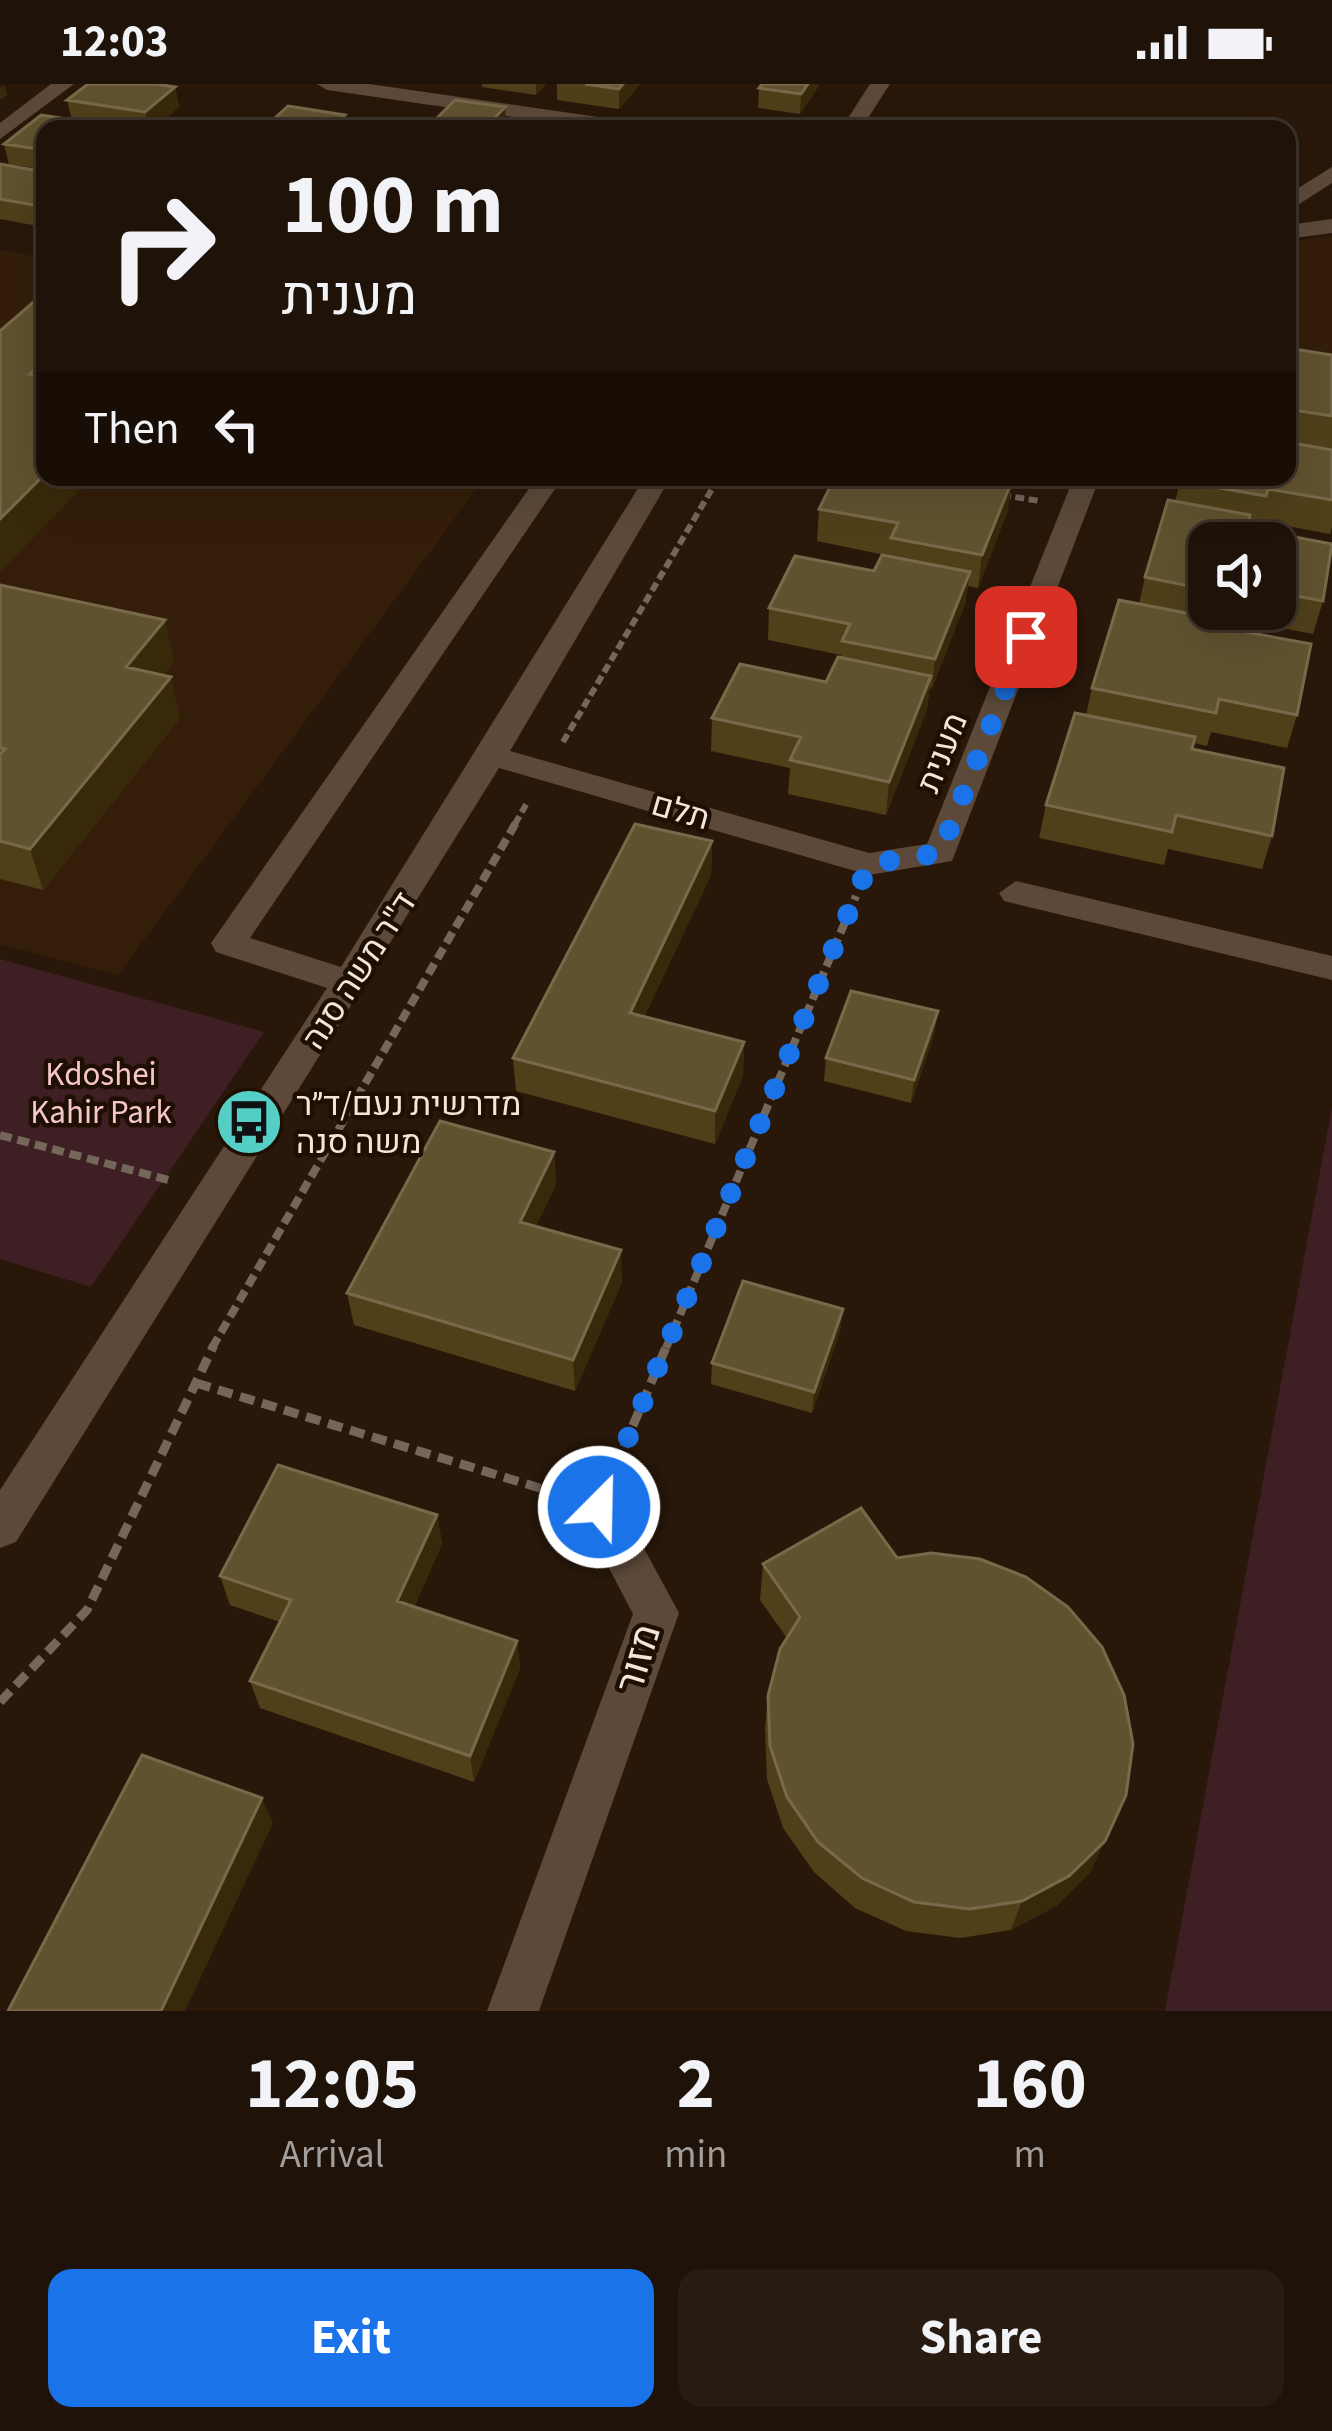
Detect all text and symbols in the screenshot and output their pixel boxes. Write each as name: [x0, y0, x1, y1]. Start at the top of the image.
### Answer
text: 12:03: [60, 10, 169, 74]
text: 100 m: [282, 146, 504, 266]
icon: right: [84, 168, 240, 324]
text: מענית: [282, 259, 417, 336]
icon: left: [204, 396, 270, 462]
text: Then: [84, 397, 180, 461]
map controls: [1188, 522, 1296, 630]
button: sound: [1188, 522, 1296, 630]
pin: [975, 586, 1077, 688]
icon: arrive: [993, 604, 1059, 670]
street label: מענית: [905, 705, 980, 800]
street label: תלם: [646, 781, 715, 842]
street label: ד"ר משה סנה: [291, 883, 428, 1059]
park label: Kdoshei Kahir Park: [30, 1051, 172, 1136]
place label: מדרשית נעם/ד״ר משה סנה: [296, 1081, 521, 1166]
bus stop icon: מדרשית נעם/ד״ר משה סנה: [214, 1087, 284, 1157]
position arrow: [536, 1444, 662, 1570]
street label: מזור: [602, 1617, 676, 1700]
text: 12:05: [245, 2033, 419, 2136]
text: 2: [677, 2033, 715, 2136]
text: 160: [973, 2033, 1087, 2136]
text: Arrival: [280, 2127, 385, 2183]
text: min: [664, 2127, 727, 2183]
text: m: [1014, 2127, 1046, 2183]
button: Exit: [48, 2269, 654, 2407]
button: Share: [678, 2269, 1284, 2407]

